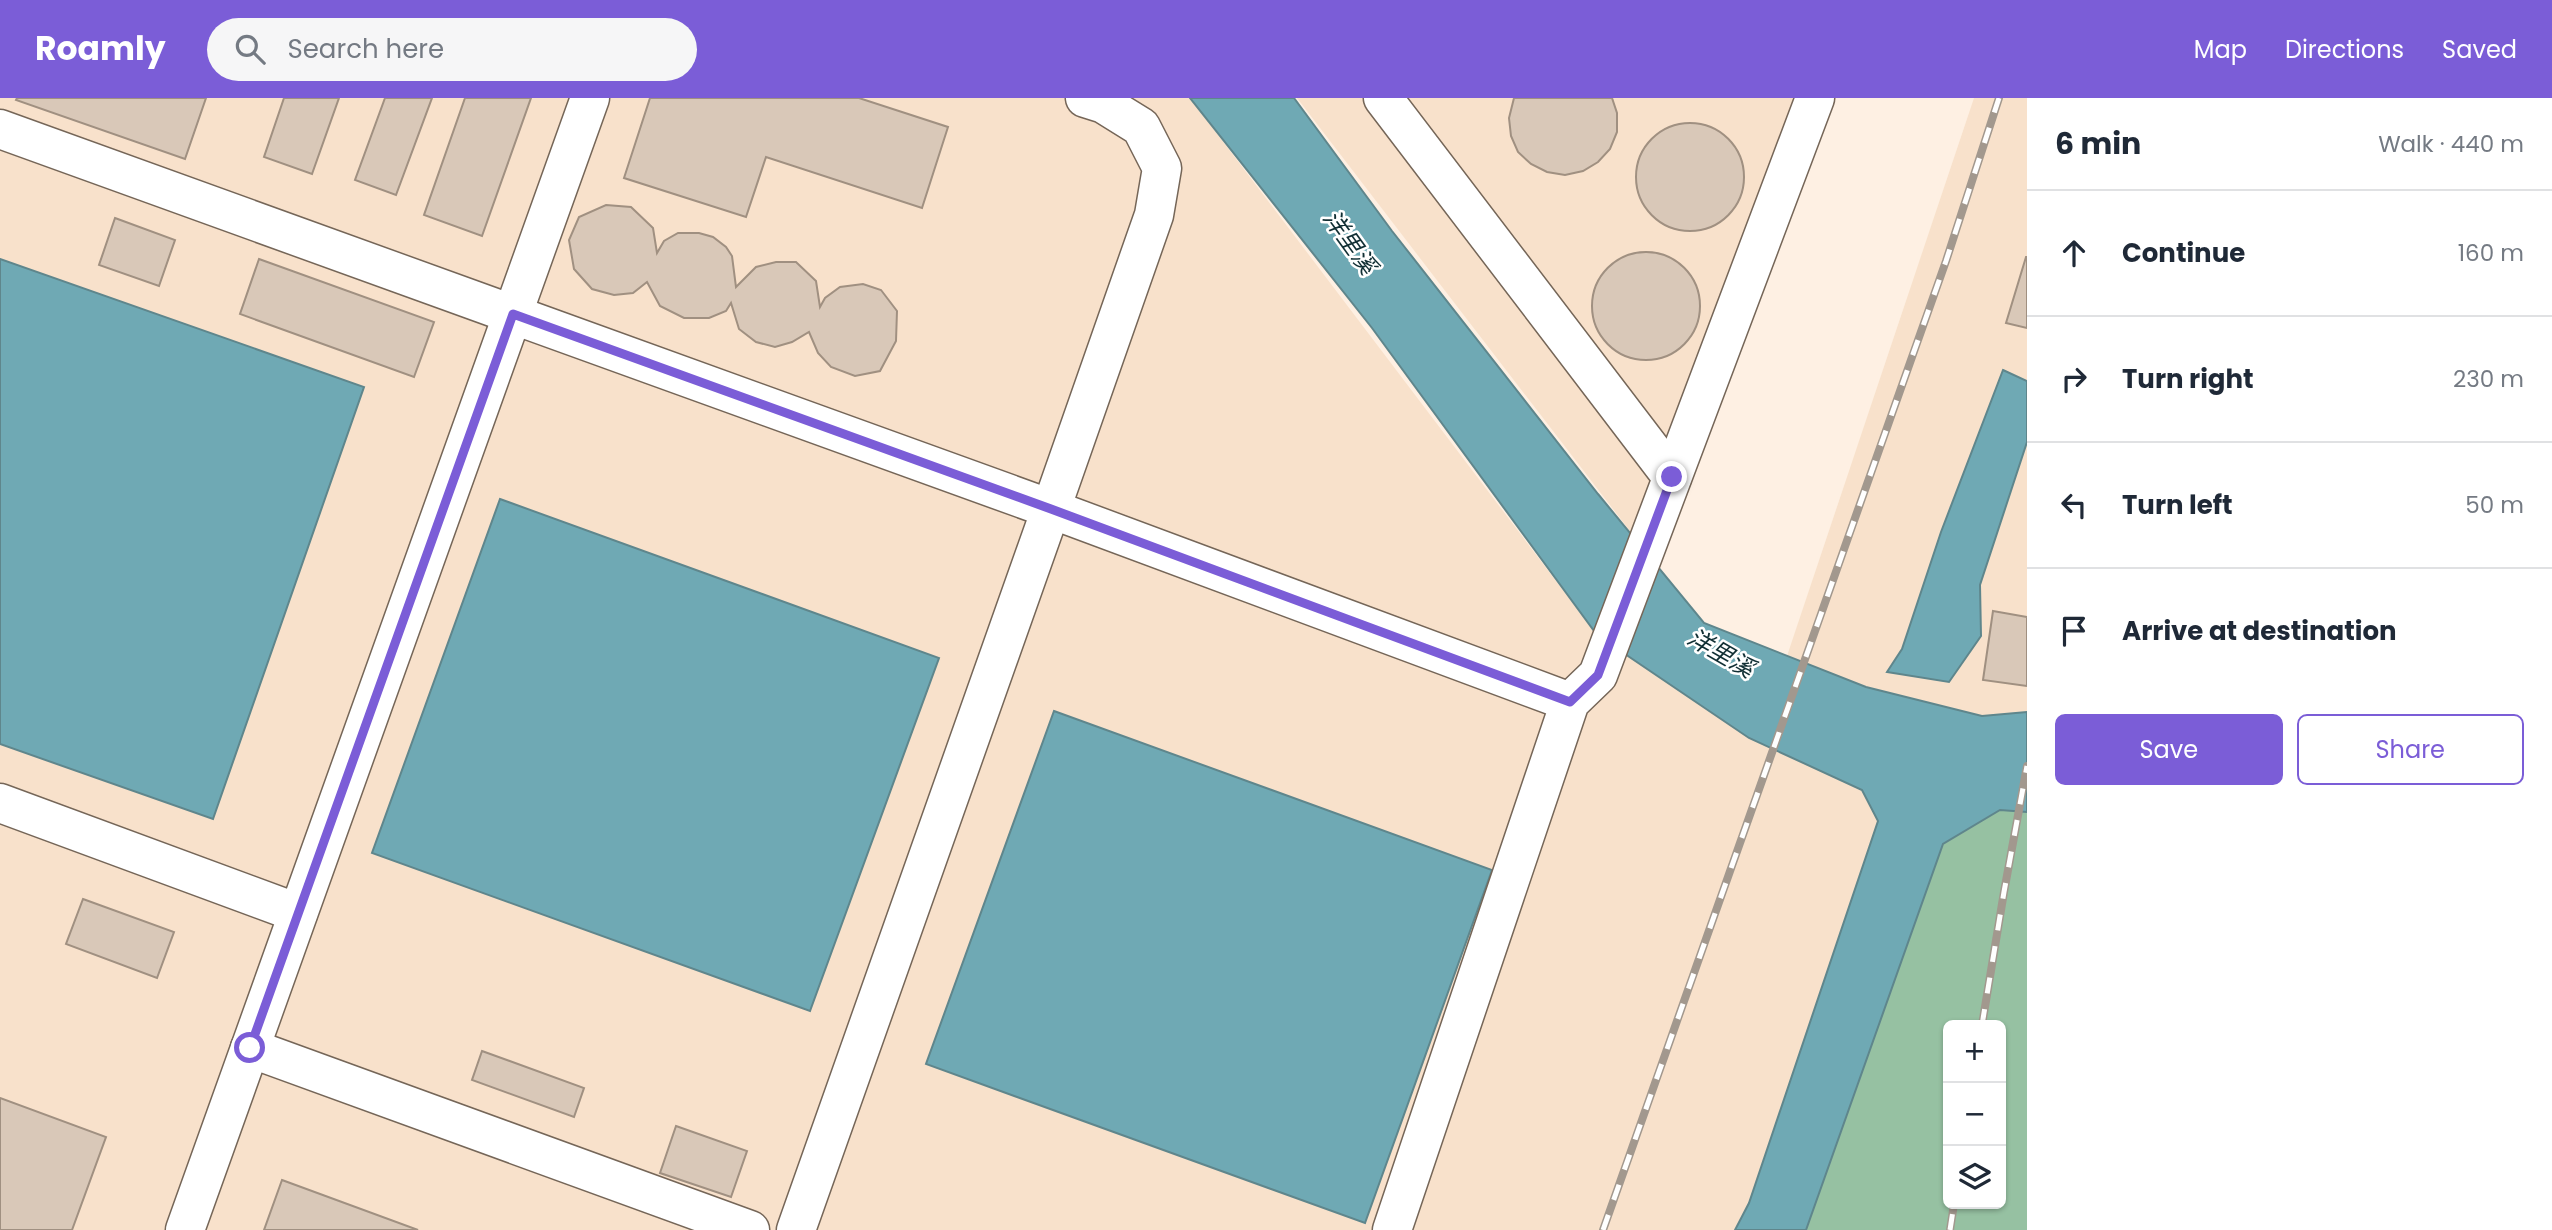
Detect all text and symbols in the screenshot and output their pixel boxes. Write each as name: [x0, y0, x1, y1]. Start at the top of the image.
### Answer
search box: [207, 18, 697, 81]
text: Roamly: [35, 25, 165, 72]
icon: search: [231, 30, 269, 68]
text: Search here: [287, 31, 444, 67]
text: Map: [2194, 33, 2247, 66]
text: Directions: [2285, 33, 2404, 66]
text: Saved: [2442, 33, 2517, 66]
text: 6 min: [2055, 122, 2141, 165]
text: Walk · 440 m: [2378, 128, 2524, 160]
water label: 洋里溪: [1315, 203, 1386, 283]
icon: ahead: [2055, 234, 2093, 272]
text: Continue: [2122, 235, 2245, 271]
text: 160 m: [2458, 237, 2524, 269]
icon: right: [2055, 360, 2093, 398]
text: Turn right: [2122, 361, 2254, 397]
text: 230 m: [2453, 363, 2524, 395]
route end: [1656, 461, 1687, 492]
icon: left: [2055, 486, 2093, 524]
text: Turn left: [2122, 487, 2233, 523]
text: 50 m: [2465, 489, 2524, 521]
icon: arrive: [2055, 612, 2093, 650]
text: Arrive at destination: [2122, 613, 2397, 649]
water label: 洋里溪: [1682, 621, 1763, 687]
button: Save: [2055, 714, 2283, 785]
button: Share: [2297, 714, 2524, 785]
map controls: [1943, 1020, 2006, 1209]
button: +: [1943, 1020, 2006, 1083]
route start: [234, 1032, 265, 1063]
button: −: [1943, 1083, 2006, 1146]
button: layers: [1943, 1146, 2006, 1209]

